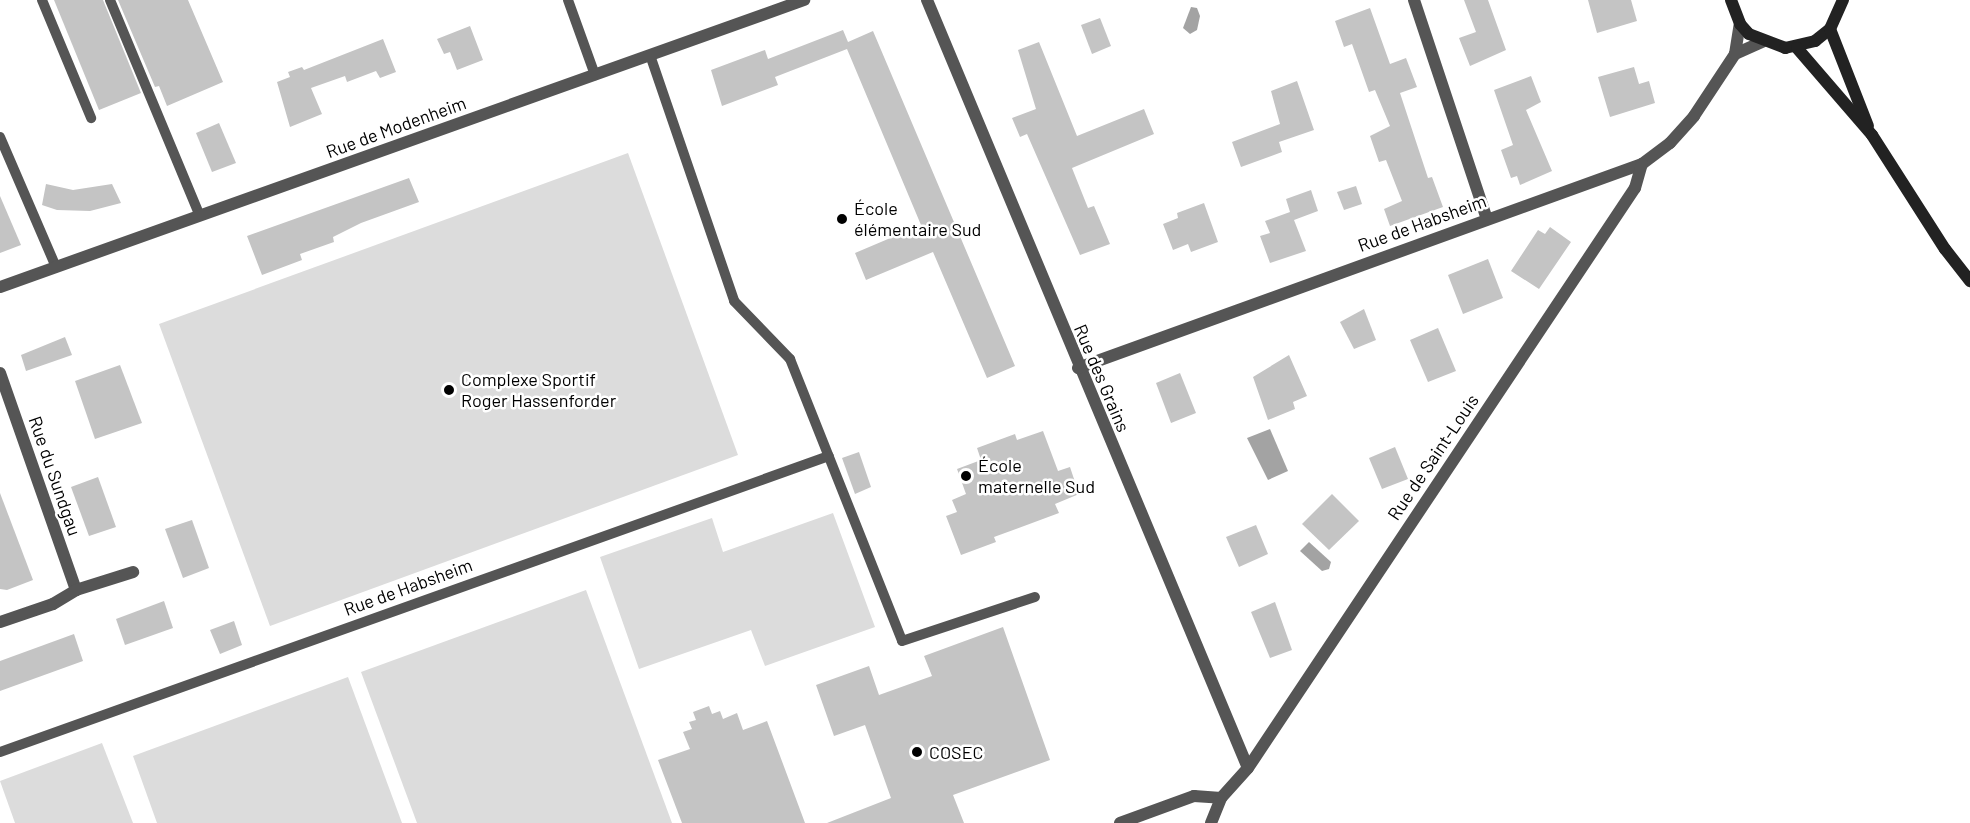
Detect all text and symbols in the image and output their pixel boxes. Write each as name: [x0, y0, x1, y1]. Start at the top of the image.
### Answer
street label: Rue de Modenheim: [323, 92, 469, 162]
street label: Rue de Habsheim: [1355, 190, 1489, 256]
place label: École élémentaire Sud: [854, 198, 981, 240]
marker: École élémentaire Sud: [835, 212, 849, 226]
street label: Rue des Grains: [1070, 321, 1134, 435]
place label: Complexe Sportif Roger Hassenforder: [461, 369, 616, 412]
marker: Complexe Sportif Roger Hassenforder: [442, 383, 456, 397]
street label: Rue de Saint-Louis: [1383, 390, 1483, 524]
street label: Rue du Sundgau: [24, 413, 86, 539]
place label: École maternelle Sud: [978, 455, 1095, 498]
marker: École maternelle Sud: [959, 469, 973, 483]
street label: Rue de Habsheim: [341, 554, 475, 620]
place label: COSEC: [929, 741, 983, 763]
marker: COSEC: [910, 745, 924, 759]

